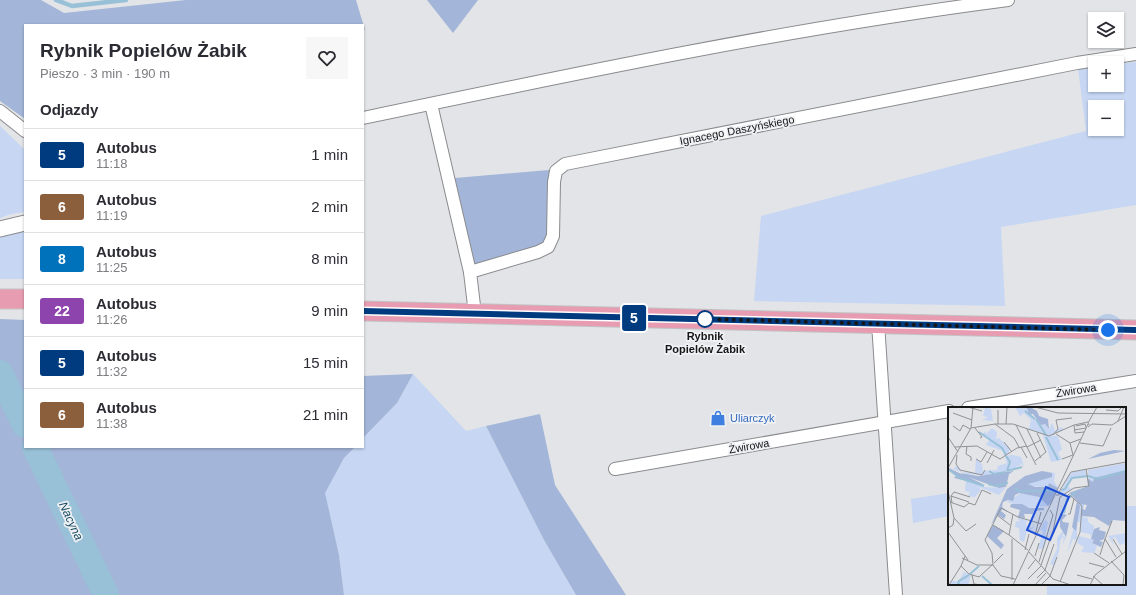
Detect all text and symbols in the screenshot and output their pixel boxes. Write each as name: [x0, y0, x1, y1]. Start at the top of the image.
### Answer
map controls: [1088, 12, 1124, 136]
button: layers: [1088, 12, 1124, 48]
button: heart: [306, 37, 348, 79]
text: Rybnik Popielów Żabik: [40, 40, 247, 61]
button: +: [1088, 56, 1124, 92]
text: Pieszo · 3 min · 190 m: [40, 66, 170, 81]
button: −: [1088, 100, 1124, 136]
text: Odjazdy: [40, 101, 98, 118]
street label: Ignacego Daszyńskiego: [679, 113, 795, 147]
text: Autobus: [96, 139, 157, 156]
text: 1 min: [311, 146, 348, 163]
text: 5: [58, 147, 66, 163]
text: 11:18: [96, 156, 128, 171]
text: Autobus: [96, 191, 157, 208]
text: 2 min: [311, 198, 348, 215]
text: 6: [58, 199, 66, 215]
text: 11:19: [96, 208, 128, 223]
text: Autobus: [96, 243, 157, 260]
text: 8 min: [311, 250, 348, 267]
text: 8: [58, 251, 66, 267]
text: 11:25: [96, 260, 128, 275]
text: Autobus: [96, 295, 157, 312]
text: 9 min: [311, 302, 348, 319]
text: 22: [54, 303, 70, 319]
line badge: 5: [621, 305, 647, 331]
text: 5: [630, 310, 638, 326]
marker: Rybnik Popielów Żabik: [696, 310, 714, 328]
text: 11:26: [96, 312, 128, 327]
your location: [1098, 320, 1118, 340]
place label: Rybnik Popielów Żabik: [665, 330, 746, 355]
text: Autobus: [96, 347, 157, 364]
text: 15 min: [303, 354, 348, 371]
text: 5: [58, 355, 66, 371]
text: 11:32: [96, 364, 128, 379]
street label: Żwirowa: [1055, 381, 1098, 399]
text: Autobus: [96, 399, 157, 416]
text: 21 min: [303, 406, 348, 423]
text: 6: [58, 407, 66, 423]
inset map: [948, 407, 1126, 585]
shop icon: Uliarczyk: [709, 409, 727, 427]
place label: Uliarczyk: [730, 412, 775, 424]
text: 11:38: [96, 416, 128, 431]
street label: Żwirowa: [728, 436, 771, 455]
water label: Nacyna: [56, 500, 86, 543]

